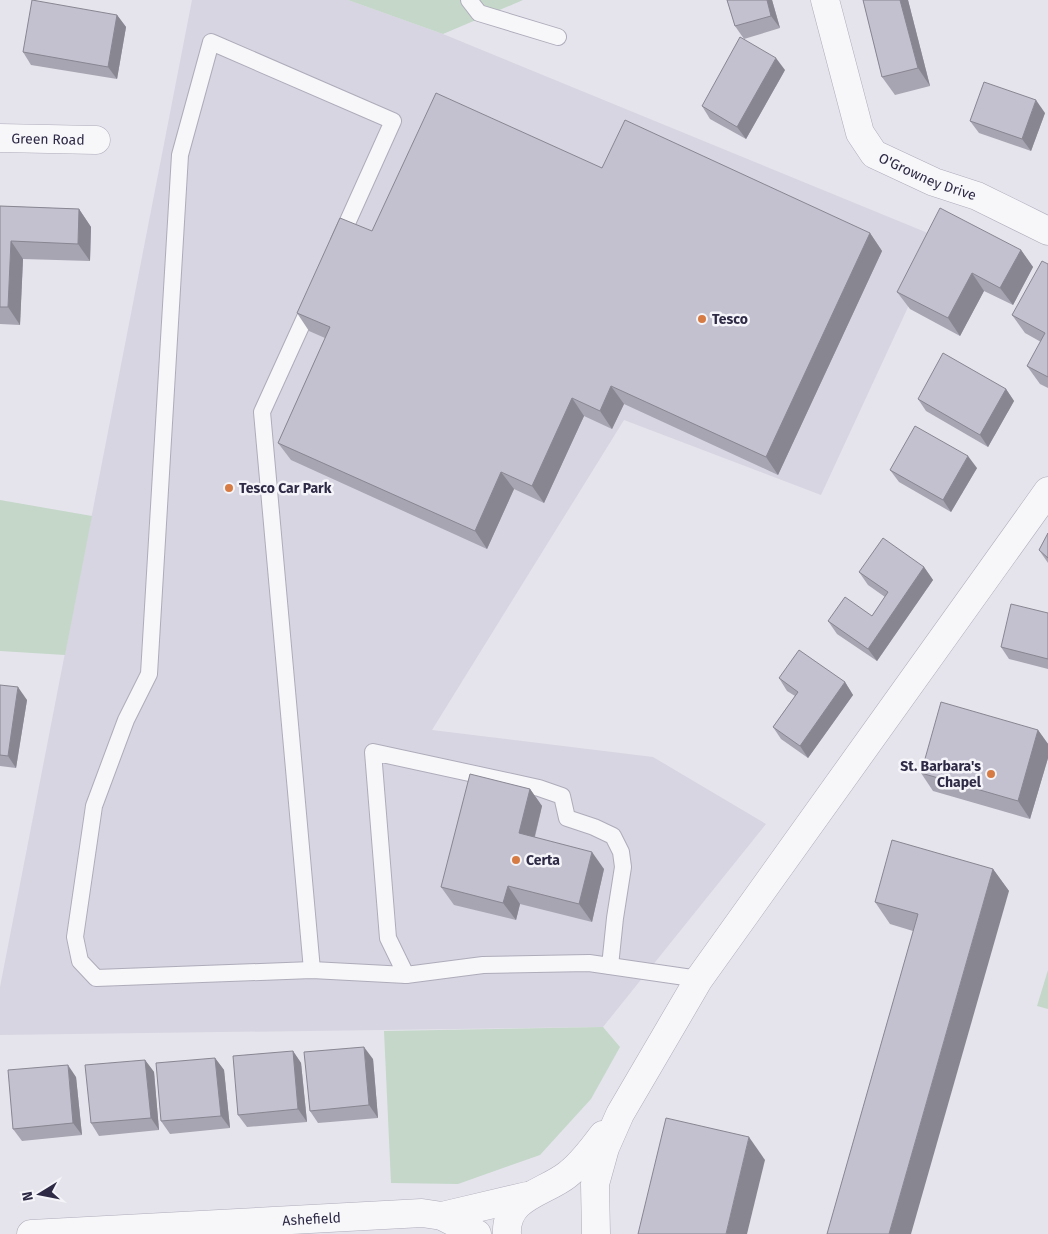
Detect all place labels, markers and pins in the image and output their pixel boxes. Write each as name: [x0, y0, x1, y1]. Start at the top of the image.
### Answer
place label: Tesco: [712, 311, 748, 328]
marker: Tesco: [696, 313, 708, 325]
place label: Tesco Car Park: [239, 480, 332, 497]
marker: Tesco Car Park: [223, 482, 235, 494]
place label: St. Barbara's Chapel: [900, 758, 982, 791]
marker: St. Barbara's Chapel: [985, 768, 997, 780]
place label: Certa: [526, 852, 560, 869]
marker: Certa: [510, 854, 522, 866]

